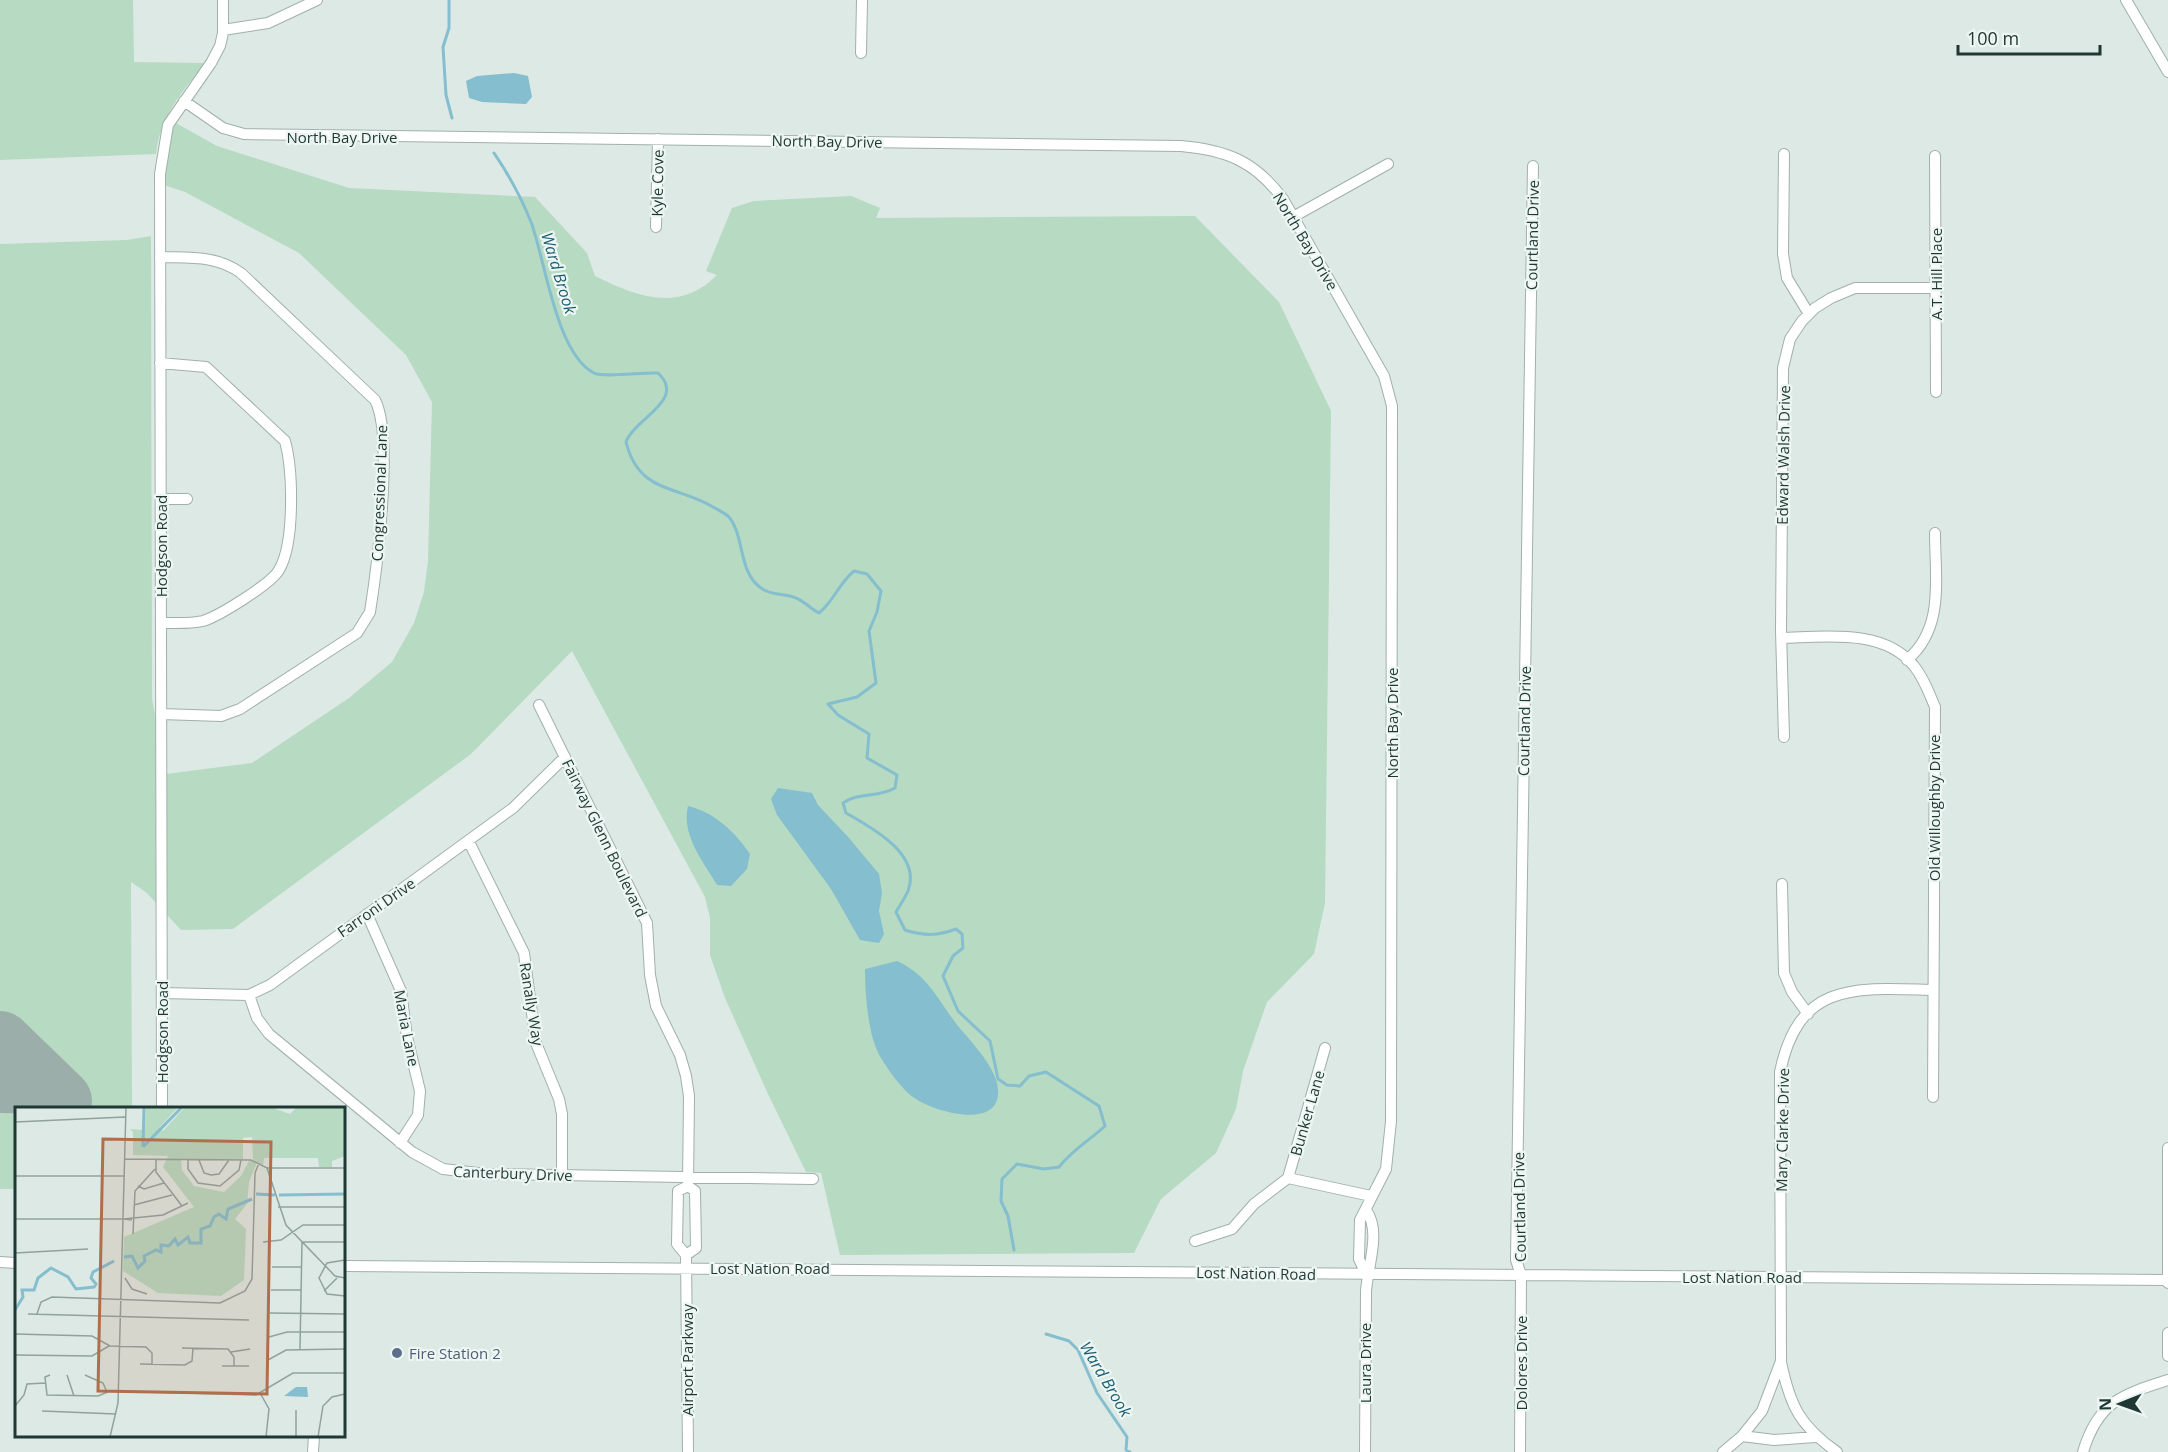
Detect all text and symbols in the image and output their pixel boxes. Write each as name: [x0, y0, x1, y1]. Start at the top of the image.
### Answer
scale bar: [1958, 18, 2100, 56]
text: 100 m: [1967, 26, 2019, 50]
street label: North Bay Drive: [286, 127, 398, 147]
street label: North Bay Drive: [771, 130, 883, 152]
street label: Kyle Cove: [646, 149, 668, 217]
street label: Courtland Drive: [1521, 180, 1543, 290]
street label: North Bay Drive: [1269, 188, 1343, 294]
street label: A.T. Hill Place: [1926, 228, 1946, 320]
water label: Ward Brook: [536, 230, 582, 318]
street label: Edward Walsh Drive: [1772, 385, 1794, 525]
street label: Congressional Lane: [367, 424, 391, 562]
street label: Hodgson Road: [151, 495, 171, 597]
street label: Courtland Drive: [1513, 666, 1535, 776]
street label: North Bay Drive: [1382, 667, 1402, 779]
street label: Old Willoughby Drive: [1924, 735, 1944, 881]
street label: Fairway Glenn Boulevard: [558, 755, 652, 921]
street label: Farroni Drive: [333, 873, 419, 941]
street label: Ranally Way: [516, 961, 549, 1047]
street label: Hodgson Road: [152, 981, 172, 1083]
street label: Maria Lane: [390, 988, 424, 1068]
street label: Bunker Lane: [1285, 1068, 1329, 1158]
street label: Mary Clarke Drive: [1771, 1068, 1793, 1192]
inset map: [15, 1107, 345, 1437]
street label: Courtland Drive: [1508, 1152, 1530, 1262]
street label: Canterbury Drive: [453, 1161, 573, 1185]
street label: Lost Nation Road: [710, 1258, 830, 1278]
street label: Lost Nation Road: [1196, 1262, 1316, 1284]
street label: Lost Nation Road: [1682, 1267, 1802, 1287]
street label: Airport Parkway: [677, 1304, 697, 1416]
street label: Dolores Drive: [1511, 1315, 1531, 1411]
street label: Laura Drive: [1355, 1323, 1375, 1403]
water label: Ward Brook: [1075, 1337, 1138, 1422]
place label: Fire Station 2: [409, 1343, 501, 1363]
marker: Fire Station 2: [390, 1346, 404, 1360]
north arrow: [2090, 1374, 2150, 1434]
text: N: [2094, 1398, 2116, 1411]

